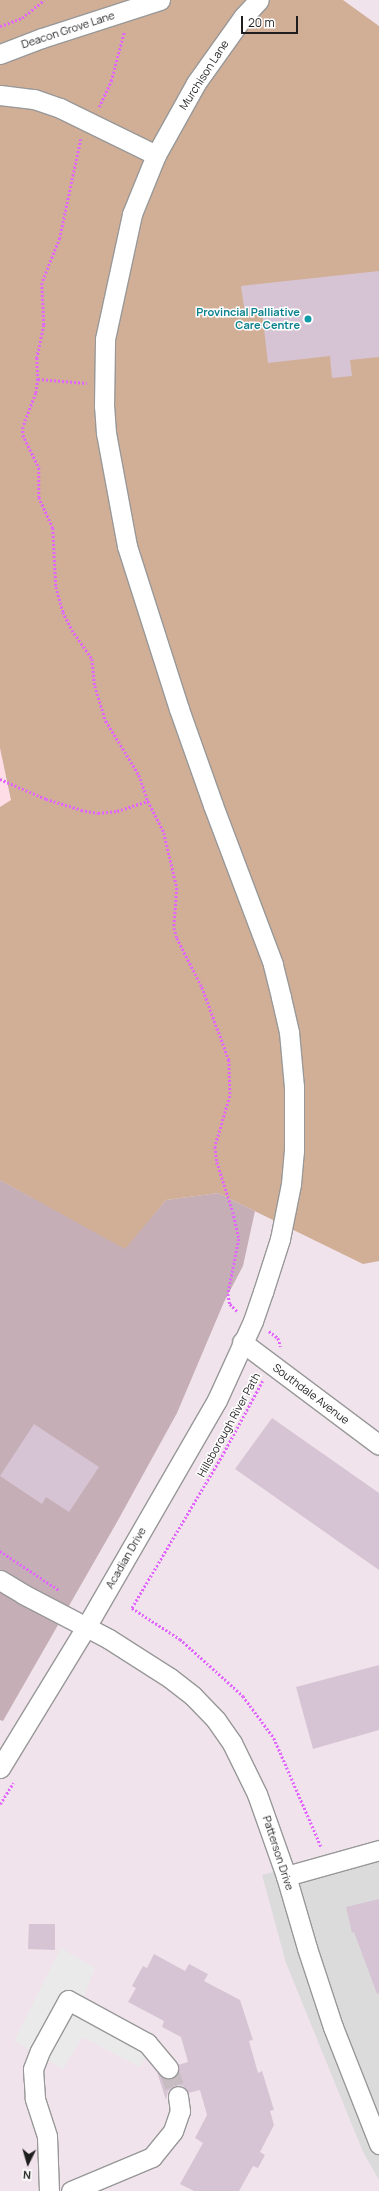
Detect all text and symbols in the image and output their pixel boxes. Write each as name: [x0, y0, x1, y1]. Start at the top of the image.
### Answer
scale bar: [243, 8, 300, 34]
street label: Deacon Grove Lane: [20, 9, 116, 51]
text: 20 m: [248, 14, 275, 31]
street label: Murchison Lane: [177, 38, 231, 112]
place label: Provincial Palliative Care Centre: [196, 306, 300, 332]
marker: Provincial Palliative Care Centre: [303, 314, 313, 324]
street label: Southdale Avenue: [270, 1361, 352, 1427]
street label: Hillsborough River Path: [195, 1371, 263, 1479]
street label: Acadian Drive: [103, 1525, 149, 1591]
street label: Patterson Drive: [260, 1814, 296, 1892]
north arrow: [8, 2143, 48, 2183]
text: N: [22, 2168, 32, 2183]

